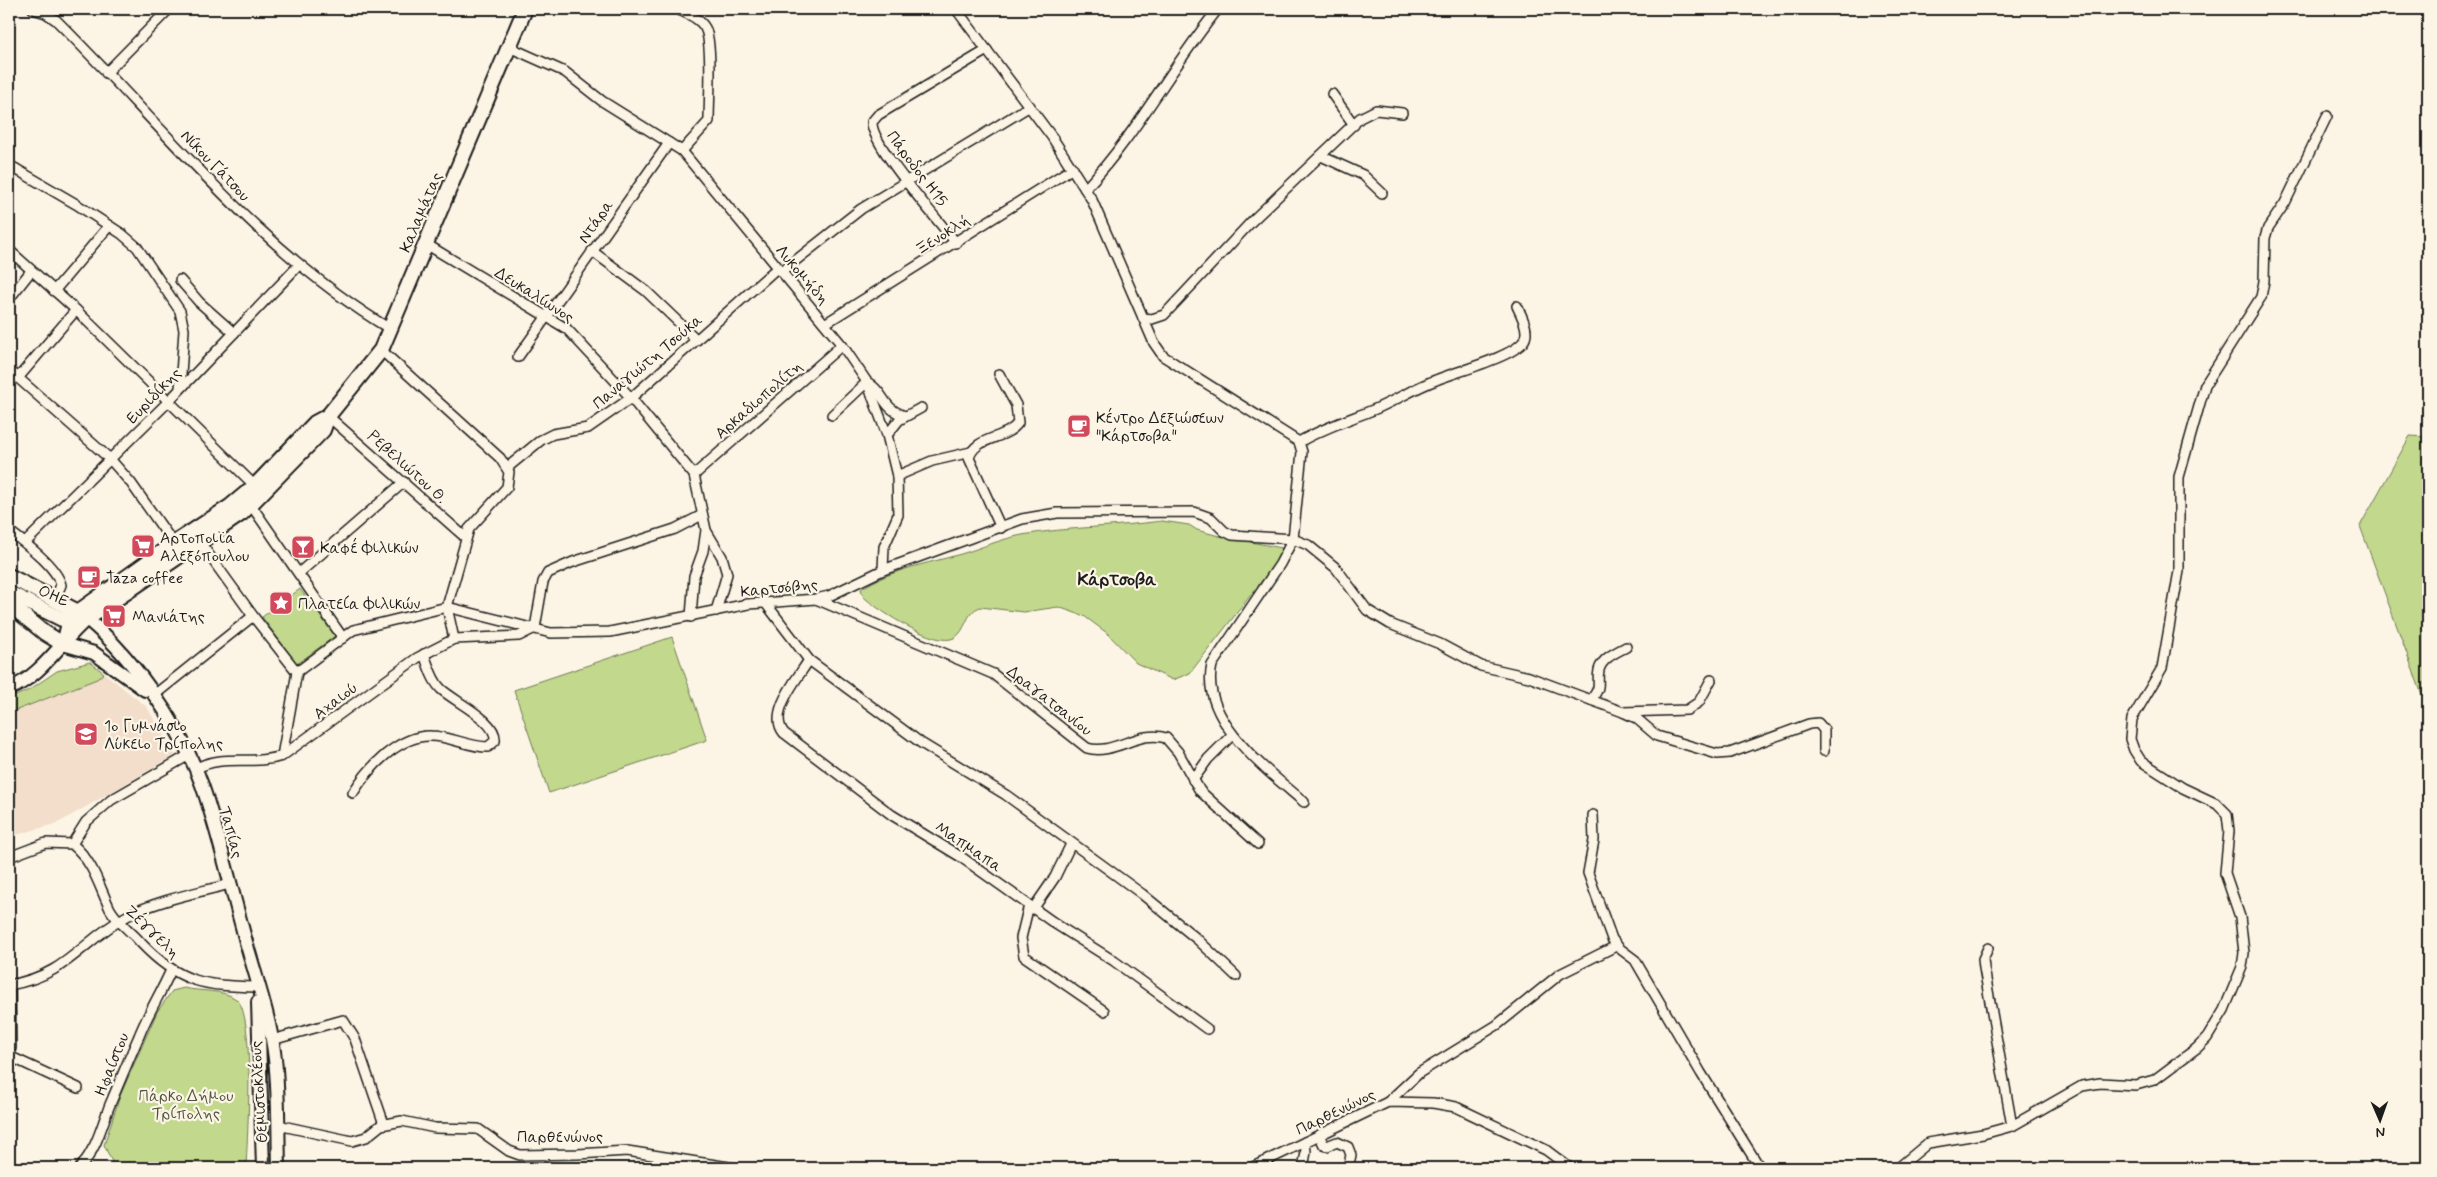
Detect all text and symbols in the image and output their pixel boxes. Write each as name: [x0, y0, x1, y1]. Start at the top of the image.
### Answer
street label: Νίκου Γάτσου: [176, 126, 254, 206]
street label: Πάροδος Η15: [881, 127, 952, 211]
street label: Καλαμάτας: [395, 169, 448, 256]
street label: Ντάρα: [574, 196, 619, 248]
street label: Ξενοκλή: [912, 210, 974, 261]
street label: Λυκομήδη: [770, 241, 834, 309]
street label: Δευκαλίωνος: [490, 263, 578, 328]
street label: Παναγιώτη Τσούκα: [589, 310, 707, 414]
street label: Αρκαδιοπολίτη: [711, 356, 807, 444]
street label: Ευριδίκης: [122, 363, 186, 429]
place label: Κέντρο Δεξιώσεων "Κάρτσοβα": [1096, 407, 1224, 447]
cafe icon: Κέντρο Δεξιώσεων "Κάρτσοβα": [1066, 413, 1092, 439]
street label: Ρεβελιώτου Θ.: [363, 426, 451, 508]
place label: Αρτοποιϊα Αλεξόπουλου: [160, 528, 249, 567]
supermarket icon: Αρτοποιϊα Αλεξόπουλου: [130, 533, 156, 559]
bar icon: Καφέ Φιλικών: [290, 534, 316, 560]
place label: Καφέ Φιλικών: [320, 537, 419, 559]
cafe icon: Taza coffee: [76, 564, 102, 590]
place label: Taza coffee: [106, 568, 183, 589]
district label: Κάρτσοβα: [1077, 568, 1157, 592]
street label: Καρτσόβης: [739, 574, 819, 603]
street label: ΟΗΕ: [35, 580, 72, 612]
place icon: Πλατεία Φιλικών: [268, 590, 294, 616]
place label: Πλατεία Φιλικών: [298, 594, 420, 615]
supermarket icon: Μανιάτης: [101, 603, 127, 629]
place label: Μανιάτης: [132, 607, 205, 628]
street label: Δραγατσανίου: [1002, 661, 1096, 741]
street label: Αχαιού: [310, 678, 362, 725]
place label: 1ο Γυμνάσιο Λύκειο Τρίπολης: [104, 716, 223, 755]
school or university icon: 1ο Γυμνάσιο Λύκειο Τρίπολης: [73, 721, 99, 747]
street label: Ταπίας: [214, 804, 248, 861]
street label: Μαπμαπα: [931, 817, 1006, 877]
street label: Ζέγγελη: [120, 900, 185, 964]
street label: Ηφαίστου: [90, 1030, 135, 1099]
street label: Θεμιστοκλέους: [244, 1040, 274, 1144]
street label: Παρθενώνος: [1292, 1084, 1379, 1141]
park label: Πάρκο Δήμου Τρίπολης: [139, 1086, 233, 1125]
north arrow: [2354, 1094, 2404, 1144]
text: N: [2375, 1123, 2385, 1141]
street label: Παρθενώνος: [517, 1127, 603, 1148]

